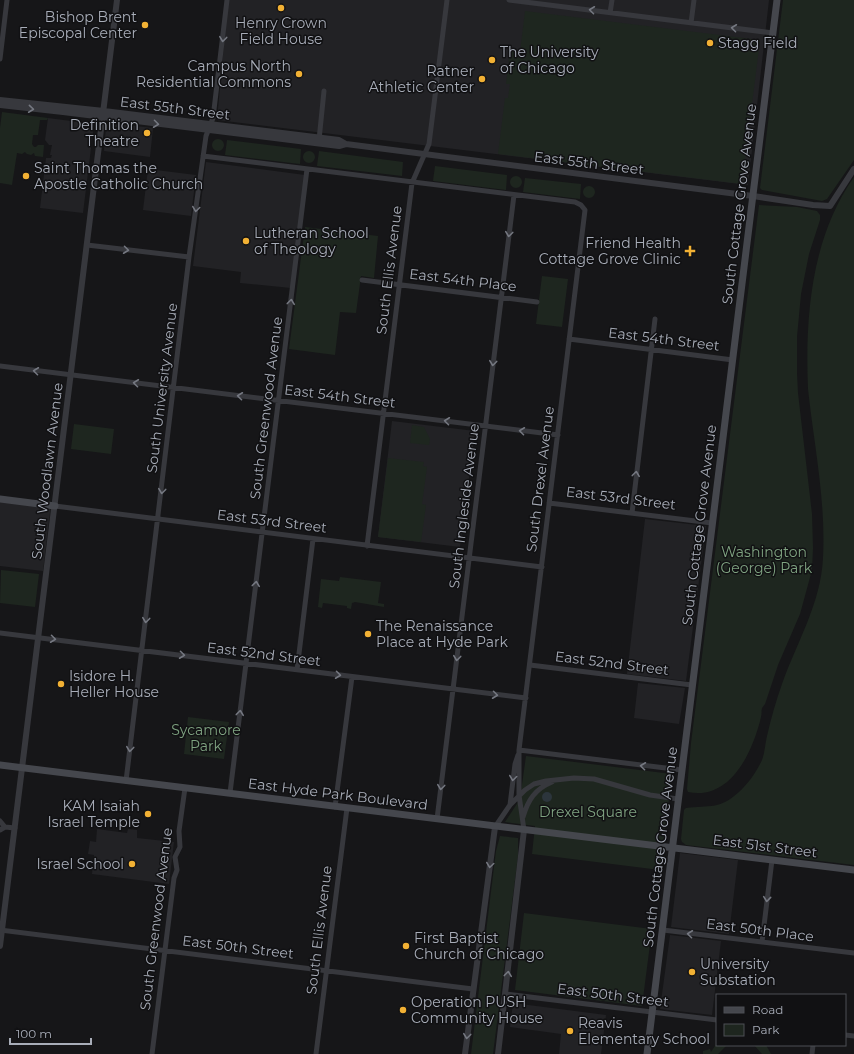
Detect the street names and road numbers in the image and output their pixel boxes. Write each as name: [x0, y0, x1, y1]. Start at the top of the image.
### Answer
street label: East 55th Street: [119, 92, 231, 124]
street label: South Cottage Grove Avenue: [718, 103, 760, 305]
street label: East 55th Street: [533, 147, 645, 179]
street label: South Ellis Avenue: [372, 205, 406, 335]
street label: East 54th Place: [408, 264, 518, 296]
street label: South University Avenue: [143, 302, 181, 474]
street label: South Greenwood Avenue: [246, 316, 286, 500]
street label: East 54th Street: [607, 323, 721, 355]
street label: East 54th Street: [283, 380, 397, 412]
street label: South Woodlawn Avenue: [27, 382, 67, 560]
street label: South Drexel Avenue: [522, 405, 558, 553]
street label: South Ingleside Avenue: [445, 422, 483, 590]
street label: South Cottage Grove Avenue: [678, 424, 720, 626]
street label: East 53rd Street: [565, 482, 677, 514]
street label: East 53rd Street: [216, 505, 328, 537]
street label: East 52nd Street: [206, 638, 322, 670]
street label: East 52nd Street: [554, 647, 670, 679]
street label: South Cottage Grove Avenue: [639, 746, 681, 948]
street label: East Hyde Park Boulevard: [247, 774, 429, 814]
street label: South Greenwood Avenue: [136, 827, 176, 1011]
street label: East 51st Street: [712, 831, 819, 861]
street label: South Ellis Avenue: [302, 865, 336, 995]
street label: East 50th Place: [705, 914, 815, 946]
street label: East 50th Street: [181, 931, 295, 963]
street label: East 50th Street: [556, 979, 670, 1011]

